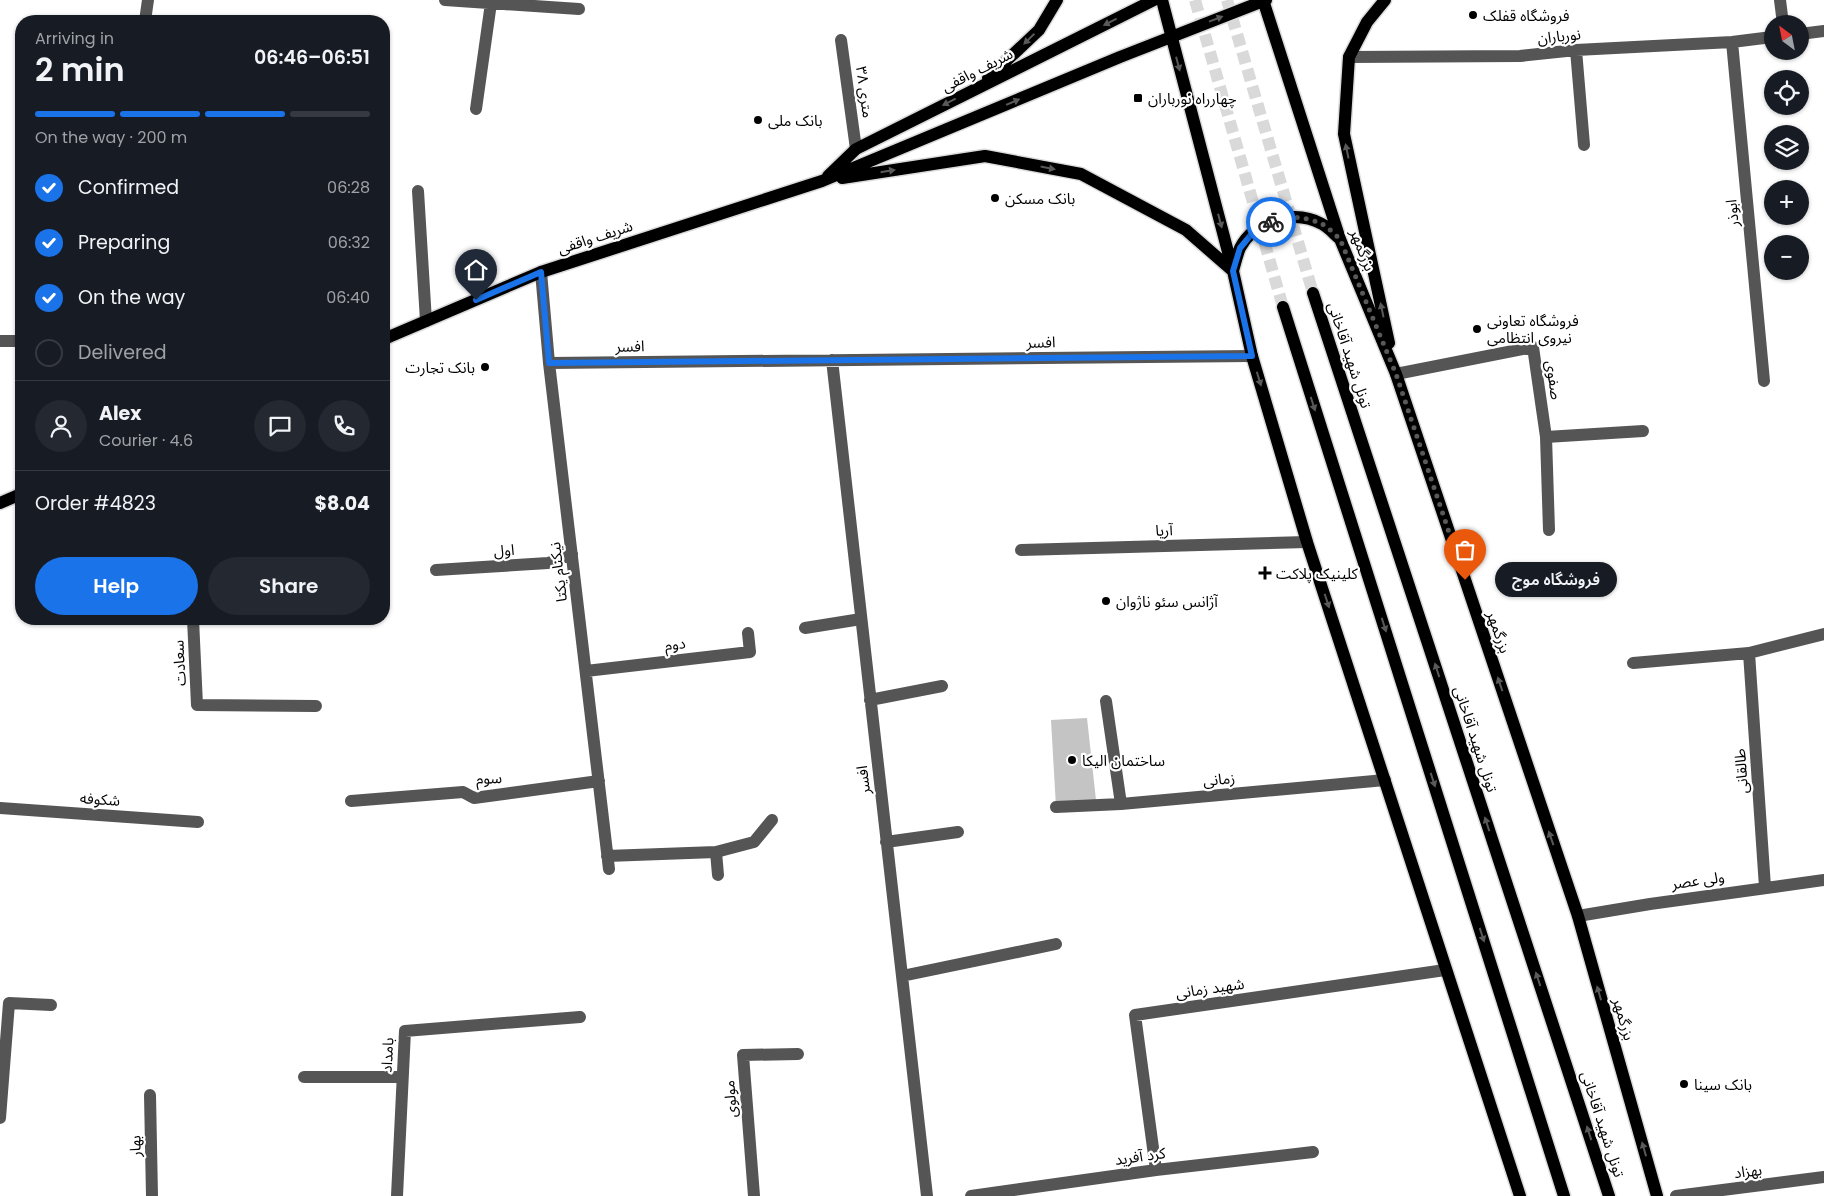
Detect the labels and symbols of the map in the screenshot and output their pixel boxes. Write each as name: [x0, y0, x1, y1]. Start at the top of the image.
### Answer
place label: فروشگاه قفلک: [1483, 5, 1570, 26]
marker: فروشگاه قفلک: [1467, 9, 1479, 21]
one-way arrow: [1209, 15, 1224, 22]
north arrow: [1764, 15, 1809, 60]
one-way arrow: [1103, 18, 1117, 26]
street label: نورباران: [1536, 23, 1582, 49]
one-way arrow: [1023, 33, 1035, 45]
street label: شریف واقفی: [938, 43, 1017, 97]
one-way arrow: [1174, 57, 1182, 72]
street label: ۳۸ متری: [851, 65, 879, 119]
place label: چهارراه نورباران: [1148, 88, 1237, 109]
marker: چهارراه نورباران: [1132, 92, 1144, 104]
one-way arrow: [1006, 97, 1020, 105]
one-way arrow: [942, 98, 956, 106]
place label: بانک ملی: [768, 110, 822, 131]
marker: بانک ملی: [752, 114, 764, 126]
one-way arrow: [1343, 143, 1351, 158]
one-way arrow: [1040, 164, 1056, 172]
one-way arrow: [880, 166, 896, 174]
place label: بانک مسکن: [1005, 188, 1075, 209]
marker: بانک مسکن: [989, 192, 1001, 204]
courier: [1246, 197, 1296, 247]
street label: ابوذر: [1720, 198, 1744, 229]
one-way arrow: [1216, 214, 1224, 229]
street label: شریف واقفی: [555, 215, 635, 259]
street label: بزرگمهر: [1345, 225, 1381, 274]
pin: [455, 249, 497, 300]
street label: تونل شهید آقاخانی: [1323, 299, 1377, 411]
one-way arrow: [1377, 301, 1385, 317]
place label: فروشگاه تعاونی نیروی انتظامی: [1487, 310, 1579, 348]
marker: فروشگاه تعاونی نیروی انتظامی: [1471, 323, 1483, 335]
street label: افسر: [1025, 331, 1056, 353]
street label: افسر: [614, 335, 645, 357]
place label: بانک تجارت: [405, 357, 475, 378]
street label: صفوی: [1541, 359, 1567, 401]
marker: بانک تجارت: [479, 361, 491, 373]
one-way arrow: [1255, 372, 1263, 387]
one-way arrow: [1310, 396, 1318, 411]
street label: آریا: [1155, 519, 1174, 541]
pin: [1444, 529, 1486, 580]
street label: اول: [493, 539, 515, 561]
street label: نیکنام یکتا: [544, 541, 573, 603]
callout: فروشگاه موج: [1495, 562, 1618, 598]
place label: کلینیک پلاکت: [1276, 563, 1359, 584]
marker: کلینیک پلاکت: [1258, 566, 1272, 580]
place label: آژانس سئو ناژوان: [1116, 591, 1218, 612]
one-way arrow: [1323, 594, 1331, 609]
marker: آژانس سئو ناژوان: [1100, 595, 1112, 607]
street label: بزرگمهر: [1482, 607, 1516, 656]
one-way arrow: [1380, 618, 1388, 633]
street label: دوم: [663, 632, 687, 657]
street label: سعادت: [167, 639, 191, 687]
one-way arrow: [1432, 662, 1440, 677]
one-way arrow: [1495, 676, 1503, 691]
street label: تونل شهید آقاخانی: [1449, 683, 1503, 795]
street label: طالقانی: [1729, 748, 1753, 794]
place label: ساختمان الیکا: [1082, 750, 1165, 771]
marker: ساختمان الیکا: [1066, 754, 1078, 766]
street label: افسر: [851, 764, 875, 797]
street label: سوم: [475, 767, 503, 790]
street label: زمانی: [1202, 767, 1236, 791]
one-way arrow: [1429, 773, 1437, 788]
street label: شکوفه: [79, 787, 121, 811]
one-way arrow: [1483, 817, 1491, 832]
one-way arrow: [1547, 830, 1555, 845]
street label: ولی عصر: [1669, 866, 1726, 894]
one-way arrow: [1478, 928, 1486, 943]
one-way arrow: [1534, 971, 1541, 986]
street label: شهید زمانی: [1174, 973, 1246, 1003]
one-way arrow: [1595, 985, 1603, 1000]
street label: بزرگمهر: [1608, 994, 1640, 1043]
street label: بامداد: [376, 1037, 398, 1073]
street label: تونل شهید آقاخانی: [1576, 1068, 1630, 1180]
place label: بانک سینا: [1694, 1074, 1752, 1095]
marker: بانک سینا: [1678, 1078, 1690, 1090]
street label: مولوی: [718, 1080, 742, 1118]
one-way arrow: [1584, 1125, 1592, 1140]
street label: بهار: [124, 1135, 146, 1158]
street label: کرد آفرید: [1113, 1142, 1168, 1170]
one-way arrow: [1639, 1142, 1647, 1157]
street label: بهزاد: [1733, 1159, 1763, 1183]

